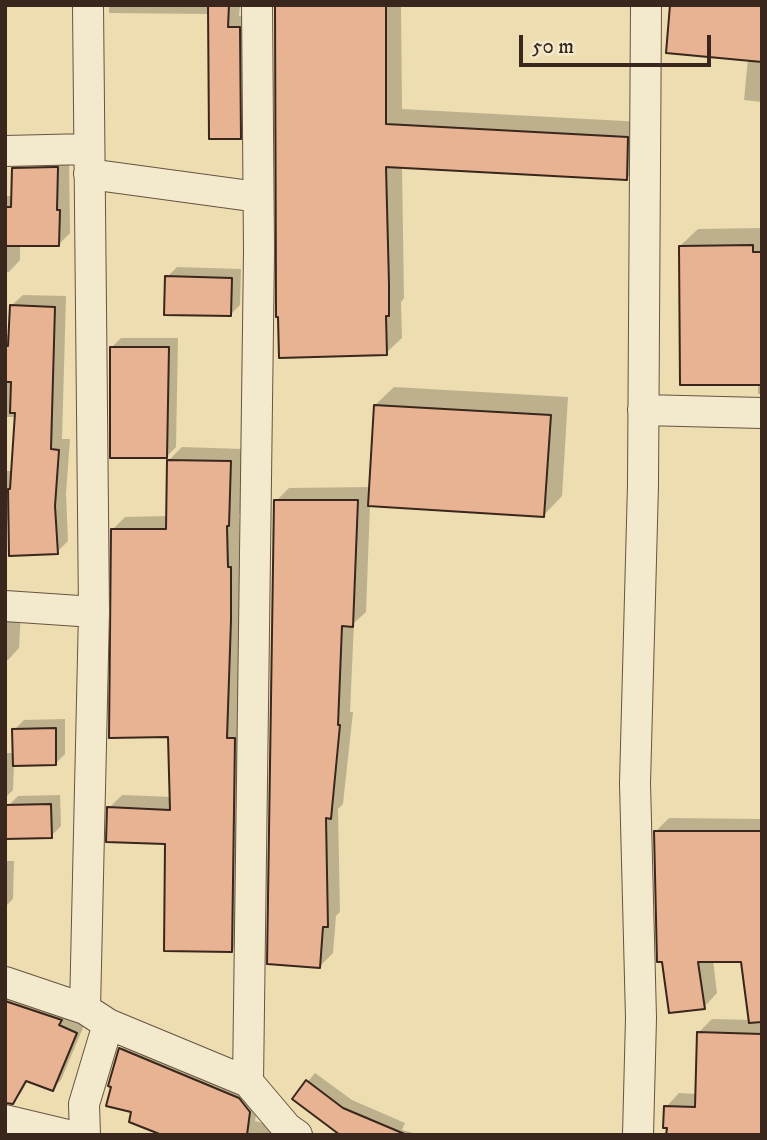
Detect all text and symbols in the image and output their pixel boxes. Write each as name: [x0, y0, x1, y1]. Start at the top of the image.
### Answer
scale bar: [522, 21, 714, 65]
text: 50 m: [532, 34, 574, 60]

